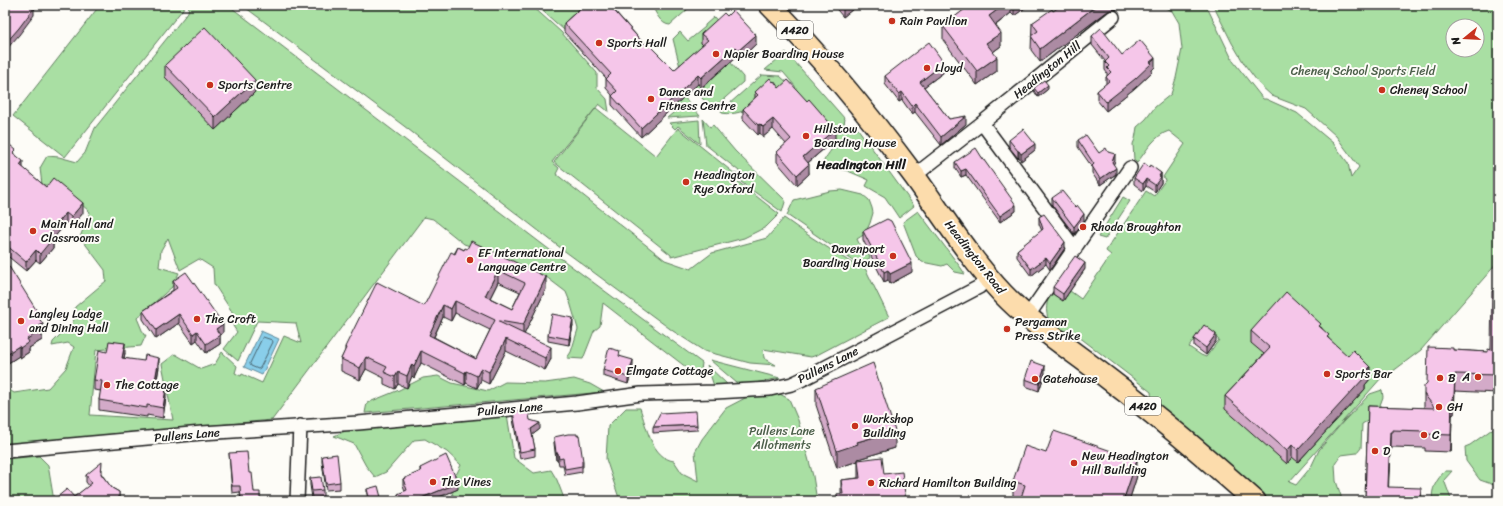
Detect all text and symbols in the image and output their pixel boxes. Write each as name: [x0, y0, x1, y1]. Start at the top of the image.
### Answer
place label: Rain Pavilion: [900, 10, 968, 32]
marker: Rain Pavilion: [887, 16, 897, 26]
north arrow: [1445, 18, 1485, 58]
road number: A420: [777, 21, 813, 39]
place label: Sports Hall: [607, 32, 667, 54]
text: N: [1446, 34, 1466, 48]
street label: Headington Hill: [1008, 35, 1086, 104]
marker: Sports Hall: [594, 38, 604, 48]
place label: Napier Boarding House: [724, 43, 844, 65]
marker: Napier Boarding House: [711, 49, 721, 59]
place label: Lloyd: [935, 57, 963, 79]
park label: Cheney School Sports Field: [1291, 60, 1436, 82]
marker: Lloyd: [922, 63, 932, 73]
place label: Sports Centre: [218, 74, 292, 96]
place label: Cheney School: [1390, 79, 1468, 101]
marker: Sports Centre: [205, 80, 215, 90]
place label: Dance and Fitness Centre: [659, 81, 736, 117]
marker: Cheney School: [1377, 85, 1387, 95]
marker: Dance and Fitness Centre: [646, 94, 656, 104]
place label: Hillstow Boarding House: [814, 118, 896, 154]
marker: Hillstow Boarding House: [801, 131, 811, 141]
district label: Headington Hill: [815, 153, 907, 176]
place label: Headington Rye Oxford: [694, 164, 755, 200]
marker: Headington Rye Oxford: [681, 177, 691, 187]
place label: Main Hall and Classrooms: [41, 213, 114, 249]
street label: Headington Road: [939, 215, 1012, 300]
place label: Rhoda Broughton: [1091, 216, 1181, 238]
marker: Rhoda Broughton: [1078, 222, 1088, 232]
marker: Main Hall and Classrooms: [28, 226, 38, 236]
place label: Davenport Boarding House: [803, 238, 885, 274]
place label: EF International Language Centre: [478, 242, 566, 278]
marker: Davenport Boarding House: [888, 251, 898, 261]
marker: EF International Language Centre: [465, 255, 475, 265]
place label: Langley Lodge and Dining Hall: [29, 303, 109, 339]
place label: The Croft: [205, 308, 257, 330]
place label: Pergamon Press Strike: [1015, 311, 1081, 347]
marker: The Croft: [192, 314, 202, 324]
marker: Langley Lodge and Dining Hall: [16, 316, 26, 326]
marker: Pergamon Press Strike: [1002, 324, 1012, 334]
street label: Pullens Lane: [794, 340, 862, 390]
place label: Elmgate Cottage: [626, 360, 714, 382]
place label: Sports Bar: [1335, 363, 1393, 385]
marker: Elmgate Cottage: [613, 366, 623, 376]
place label: A: [1461, 366, 1470, 388]
place label: B: [1448, 367, 1456, 389]
place label: Gatehouse: [1043, 368, 1098, 390]
marker: Sports Bar: [1322, 369, 1332, 379]
marker: A: [1473, 372, 1483, 382]
marker: B: [1435, 373, 1445, 383]
place label: The Cottage: [115, 374, 179, 396]
marker: Gatehouse: [1030, 374, 1040, 384]
marker: The Cottage: [102, 380, 112, 390]
street label: Pullens Lane: [476, 395, 544, 423]
place label: GH: [1447, 396, 1463, 418]
road number: A420: [1125, 397, 1161, 415]
marker: GH: [1434, 402, 1444, 412]
place label: Workshop Building: [863, 408, 914, 444]
park label: Pullens Lane Allotments: [749, 420, 815, 456]
street label: Pullens Lane: [153, 421, 221, 449]
marker: Workshop Building: [850, 421, 860, 431]
place label: C: [1432, 424, 1440, 446]
marker: C: [1419, 430, 1429, 440]
place label: D: [1383, 440, 1391, 462]
place label: New Headington Hill Building: [1082, 445, 1169, 481]
marker: D: [1370, 446, 1380, 456]
marker: New Headington Hill Building: [1069, 458, 1079, 468]
place label: The Vines: [441, 471, 491, 493]
place label: Richard Hamilton Building: [879, 472, 1017, 494]
marker: The Vines: [428, 477, 438, 487]
marker: Richard Hamilton Building: [866, 478, 876, 488]

